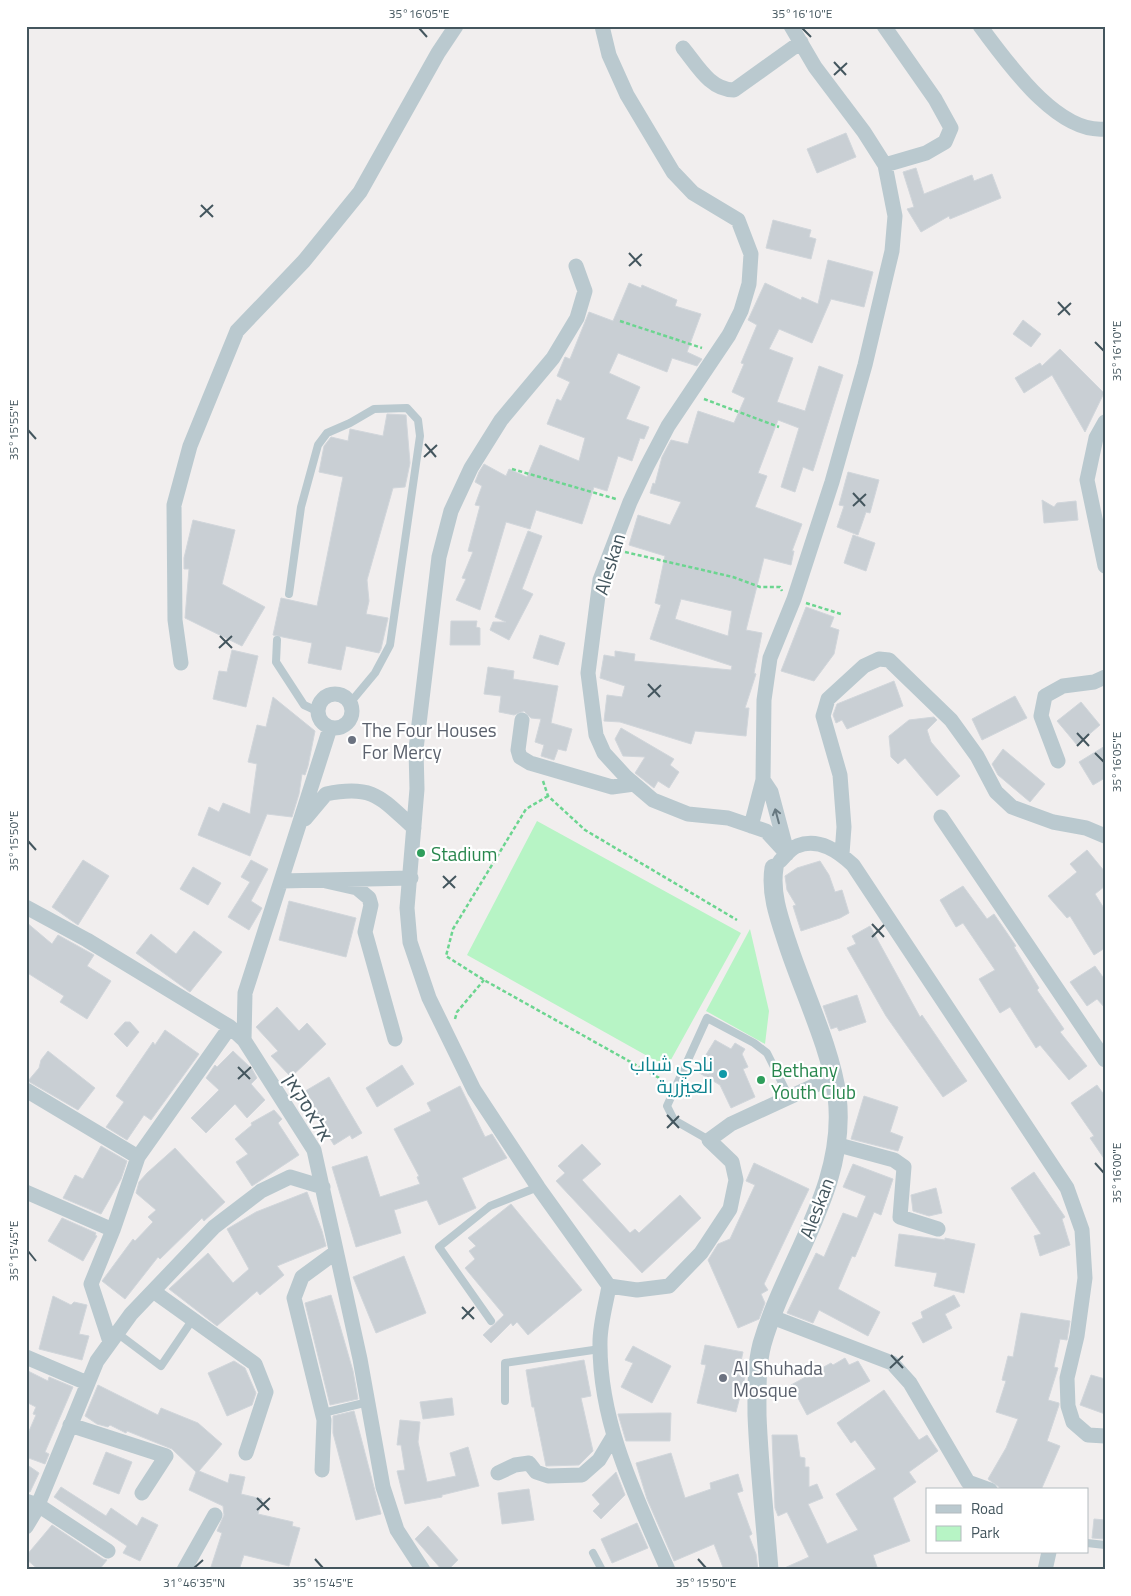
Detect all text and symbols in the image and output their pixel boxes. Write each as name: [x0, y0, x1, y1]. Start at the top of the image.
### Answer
text: 35°16'05"E: [389, 4, 450, 23]
text: 35°16'10"E: [772, 4, 833, 23]
text: 35°16'10"E: [1107, 320, 1126, 381]
text: 35°15'55"E: [4, 399, 23, 460]
street label: Aleskan: [586, 530, 632, 598]
place label: The Four Houses For Mercy: [362, 715, 497, 766]
text: 35°16'05"E: [1107, 731, 1126, 792]
marker: The Four Houses For Mercy: [346, 734, 358, 746]
one-way arrow: [772, 809, 781, 825]
text: 35°15'50"E: [4, 810, 23, 871]
place label: Stadium: [431, 839, 498, 868]
marker: Stadium: [415, 847, 427, 859]
place label: نادي شباب العيزرية: [630, 1049, 713, 1100]
place label: Bethany Youth Club: [771, 1055, 856, 1106]
street label: אלאסקאן: [277, 1067, 341, 1147]
marker: نادي شباب العيزرية: [717, 1068, 729, 1080]
marker: Bethany Youth Club: [755, 1074, 767, 1086]
text: 35°16'00"E: [1107, 1142, 1126, 1203]
street label: Aleskan: [791, 1173, 841, 1243]
text: 35°15'45"E: [4, 1220, 23, 1281]
place label: Al Shuhada Mosque: [733, 1353, 823, 1404]
marker: Al Shuhada Mosque: [717, 1372, 729, 1384]
legend: [926, 1488, 1088, 1554]
text: Road: [971, 1497, 1003, 1520]
text: Park: [971, 1521, 1000, 1544]
text: 31°46'35"N: [163, 1573, 225, 1592]
text: 35°15'45"E: [293, 1573, 354, 1592]
text: 35°15'50"E: [676, 1573, 737, 1592]

